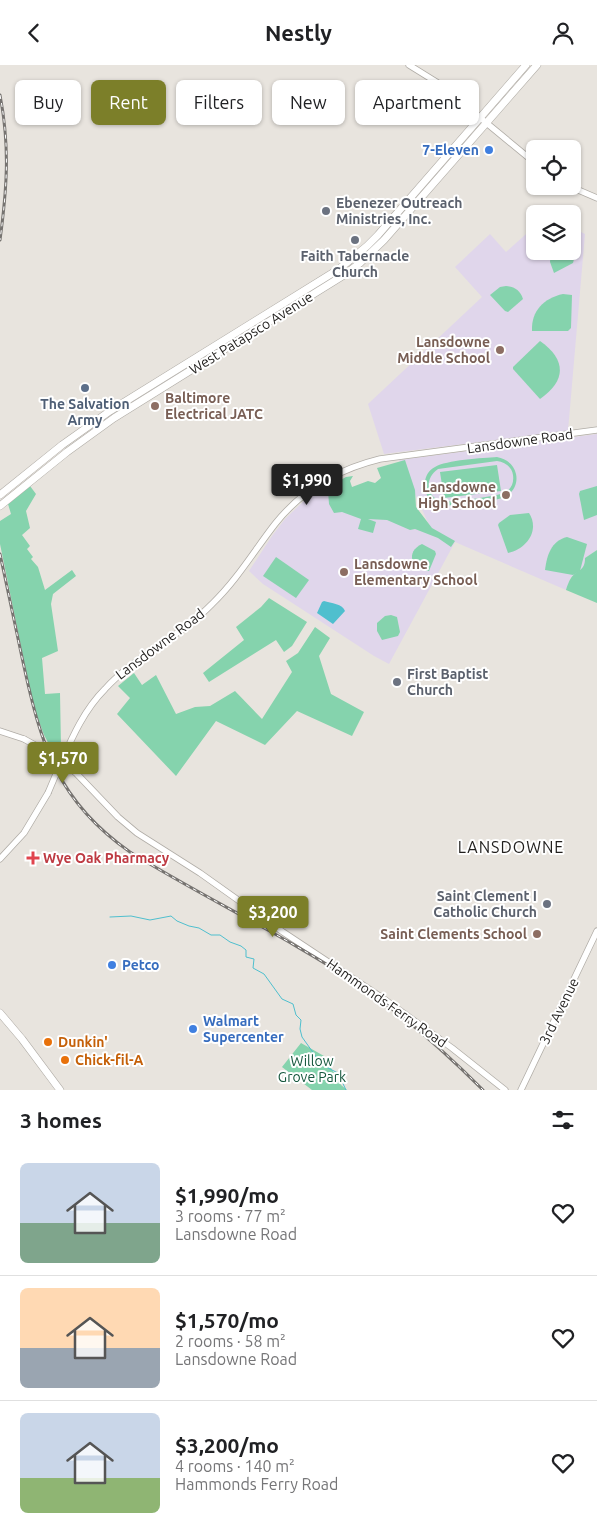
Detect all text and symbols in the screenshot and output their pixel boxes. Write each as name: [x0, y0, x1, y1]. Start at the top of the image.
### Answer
icon: back: [20, 19, 48, 47]
icon: person: [549, 19, 577, 47]
text: Nestly: [265, 20, 332, 45]
chip: Buy: [15, 80, 81, 125]
chip: Rent: [91, 80, 166, 125]
chip: Filters: [176, 80, 262, 125]
chip: New: [272, 80, 345, 125]
chip: Apartment: [355, 80, 479, 125]
map controls: [526, 140, 581, 260]
button: locate: [526, 140, 581, 195]
place label: 7-Eleven: [422, 142, 479, 158]
marker: 7-Eleven: [483, 144, 495, 156]
place label: Ebenezer Outreach Ministries, Inc.: [336, 195, 462, 227]
marker: Ebenezer Outreach Ministries, Inc.: [320, 205, 332, 217]
button: layers: [526, 205, 581, 260]
marker: Faith Tabernacle Church: [349, 234, 361, 246]
place label: Faith Tabernacle Church: [301, 248, 409, 280]
street label: West Patapsco Avenue: [186, 288, 316, 378]
place label: Lansdowne Middle School: [397, 334, 490, 366]
marker: Lansdowne Middle School: [494, 344, 506, 356]
marker: The Salvation Army: [79, 382, 91, 394]
place label: Baltimore Electrical JATC: [165, 390, 263, 422]
place label: The Salvation Army: [40, 396, 130, 428]
marker: Baltimore Electrical JATC: [149, 400, 161, 412]
street label: Lansdowne Road: [466, 426, 574, 456]
pin: $1,990: [266, 463, 348, 506]
text: $1,990: [282, 471, 332, 489]
place label: Lansdowne High School: [418, 479, 496, 511]
marker: Lansdowne High School: [500, 489, 512, 501]
place label: Lansdowne Elementary School: [354, 556, 477, 588]
marker: Lansdowne Elementary School: [338, 566, 350, 578]
street label: Lansdowne Road: [113, 605, 207, 683]
place label: First Baptist Church: [407, 666, 488, 698]
marker: First Baptist Church: [391, 676, 403, 688]
pin: $1,570: [22, 741, 104, 784]
text: $1,570: [38, 749, 88, 767]
district label: LANSDOWNE: [458, 838, 564, 856]
place label: Wye Oak Pharmacy: [43, 850, 170, 866]
marker: Wye Oak Pharmacy: [27, 852, 39, 864]
place label: Saint Clement I Catholic Church: [433, 888, 537, 920]
pin: $3,200: [232, 895, 314, 938]
marker: Saint Clement I Catholic Church: [541, 898, 553, 910]
text: $3,200: [248, 903, 298, 921]
place label: Saint Clements School: [380, 926, 527, 942]
marker: Saint Clements School: [531, 928, 543, 940]
street label: Hammonds Ferry Road: [324, 955, 450, 1051]
place label: Petco: [122, 957, 160, 973]
marker: Petco: [106, 959, 118, 971]
street label: 3rd Avenue: [536, 975, 582, 1047]
place label: Walmart Supercenter: [203, 1013, 284, 1045]
marker: Walmart Supercenter: [187, 1023, 199, 1035]
place label: Dunkin': [58, 1034, 108, 1050]
marker: Dunkin': [42, 1036, 54, 1048]
place label: Chick-fil-A: [75, 1052, 143, 1068]
park label: Willow Grove Park: [278, 1053, 346, 1085]
marker: Chick-fil-A: [59, 1054, 71, 1066]
icon: filters: [549, 1106, 577, 1134]
text: 3 homes: [20, 1108, 102, 1132]
icon: home: [60, 1183, 120, 1243]
text: $1,990/mo: [175, 1183, 279, 1207]
icon: heart: [549, 1199, 577, 1227]
text: 3 rooms · 77 m²: [175, 1207, 286, 1225]
text: Lansdowne Road: [175, 1225, 297, 1243]
icon: home: [60, 1308, 120, 1368]
text: $1,570/mo: [175, 1308, 279, 1332]
icon: heart: [549, 1324, 577, 1352]
text: 2 rooms · 58 m²: [175, 1332, 286, 1350]
text: Lansdowne Road: [175, 1350, 297, 1368]
icon: home: [60, 1433, 120, 1493]
text: $3,200/mo: [175, 1433, 279, 1457]
icon: heart: [549, 1449, 577, 1477]
text: 4 rooms · 140 m²: [175, 1457, 295, 1475]
text: Hammonds Ferry Road: [175, 1475, 338, 1493]

